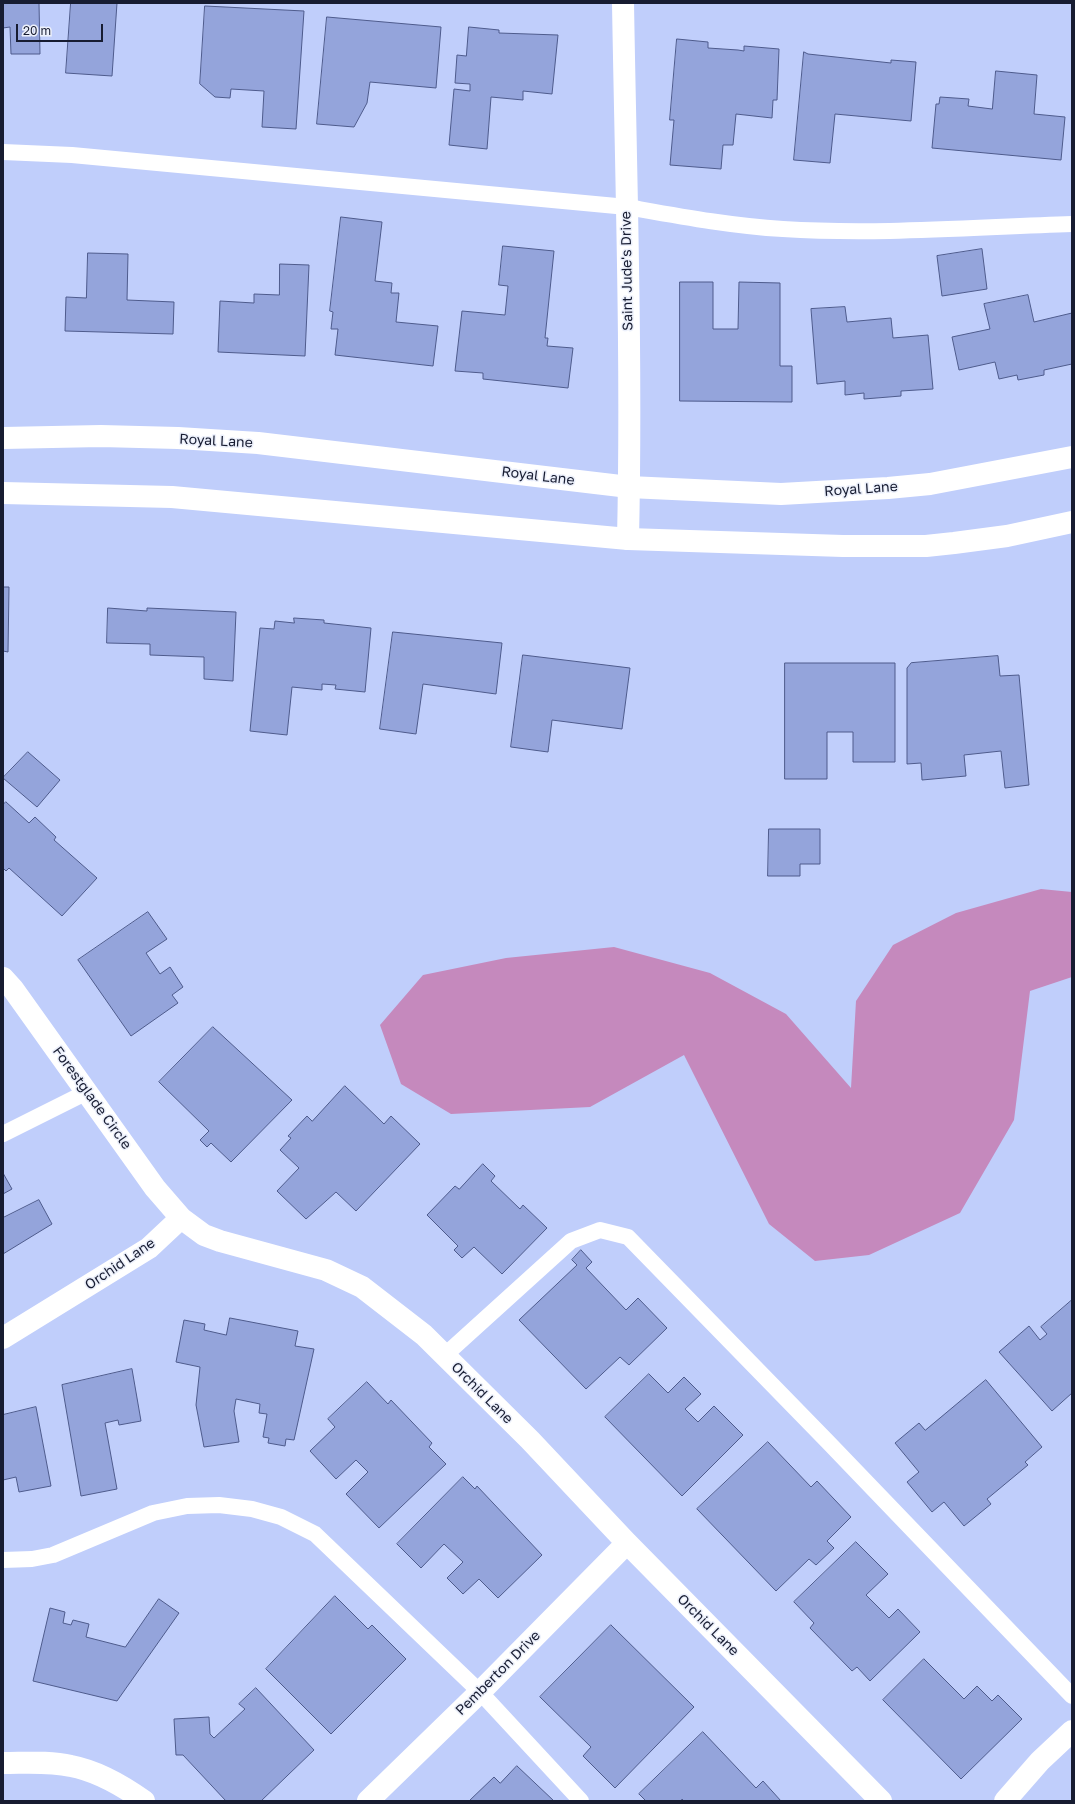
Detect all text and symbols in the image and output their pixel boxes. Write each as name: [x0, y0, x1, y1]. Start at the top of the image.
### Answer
scale bar: [18, 16, 105, 42]
text: 20 m: [23, 23, 51, 38]
street label: Saint Jude's Drive: [618, 211, 636, 331]
street label: Royal Lane: [179, 431, 253, 451]
street label: Royal Lane: [500, 463, 576, 489]
street label: Royal Lane: [824, 478, 898, 500]
street label: Forestglade Circle: [49, 1043, 135, 1153]
street label: Orchid Lane: [82, 1235, 158, 1293]
street label: Orchid Lane: [448, 1359, 516, 1427]
street label: Orchid Lane: [674, 1591, 742, 1659]
street label: Pemberton Drive: [452, 1627, 544, 1719]

